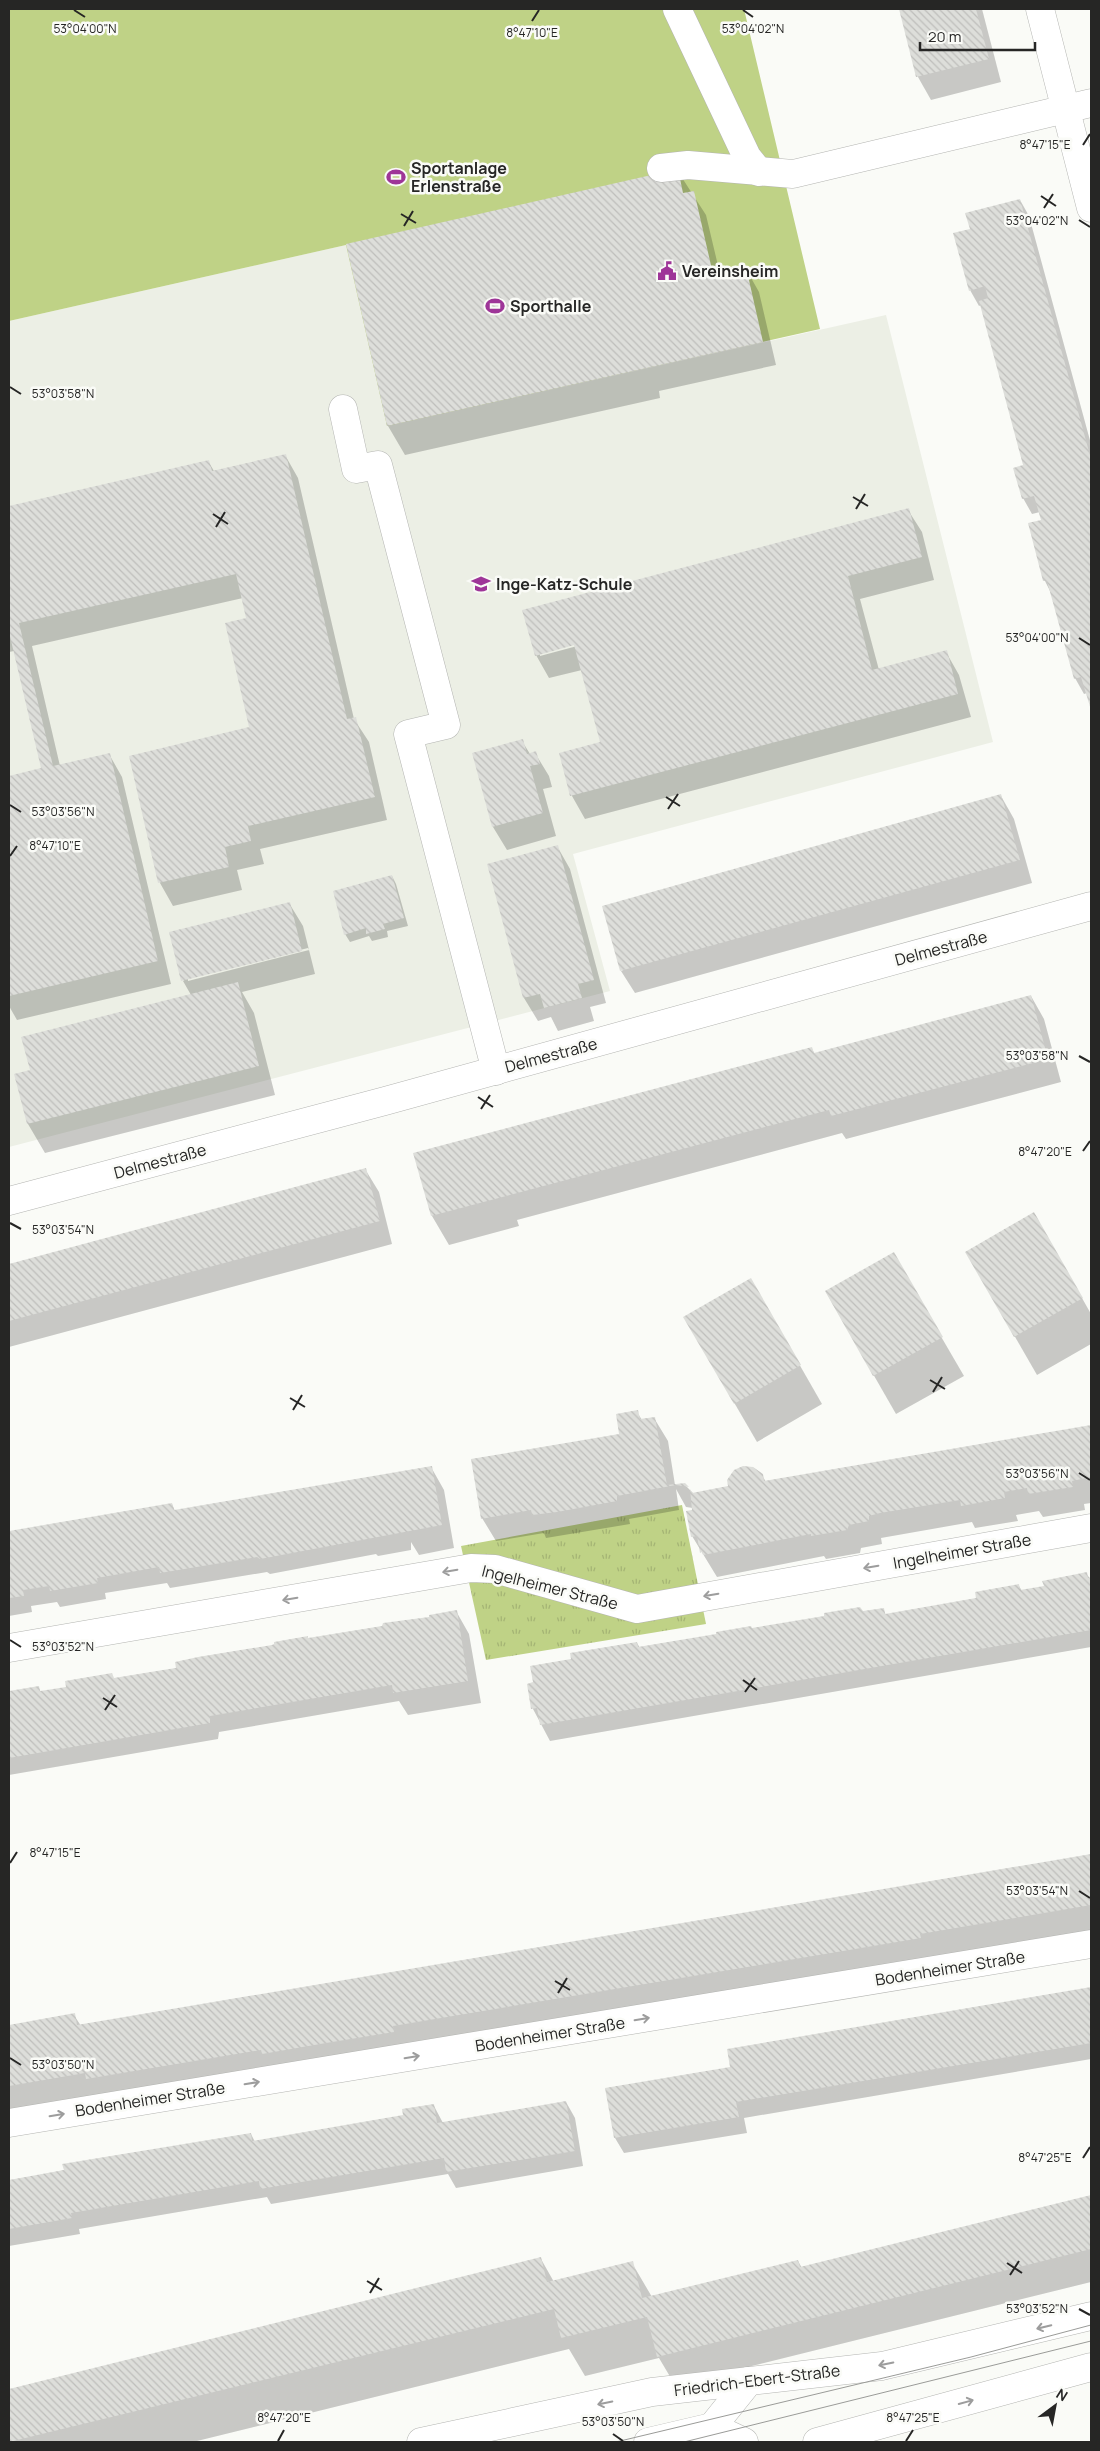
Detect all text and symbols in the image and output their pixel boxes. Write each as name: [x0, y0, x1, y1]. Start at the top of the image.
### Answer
text: 53°04'00"N: [53, 20, 117, 37]
text: 53°04'02"N: [722, 20, 784, 37]
scale bar: [920, 20, 1035, 52]
text: 8°47'10"E: [506, 24, 558, 41]
text: 20 m: [928, 26, 961, 47]
text: 8°47'15"E: [1019, 136, 1071, 153]
place label: Sportanlage Erlenstraße: [411, 157, 507, 197]
sports icon: Sportanlage Erlenstraße: [385, 166, 407, 188]
text: 53°04'02"N: [1006, 212, 1068, 229]
public building icon: Vereinsheim: [656, 260, 678, 282]
place label: Vereinsheim: [682, 260, 778, 282]
sports icon: Sporthalle: [484, 295, 506, 317]
place label: Sporthalle: [510, 295, 592, 317]
text: 53°03'58"N: [32, 385, 94, 402]
school or university icon: Inge-Katz-Schule: [470, 573, 492, 595]
place label: Inge-Katz-Schule: [496, 573, 633, 595]
text: 53°04'00"N: [1005, 629, 1069, 646]
text: 53°03'56"N: [32, 803, 94, 820]
text: 8°47'10"E: [29, 837, 81, 854]
street label: Delmestraße: [892, 925, 990, 971]
street label: Delmestraße: [502, 1032, 600, 1078]
text: 53°03'58"N: [1006, 1047, 1068, 1064]
street label: Delmestraße: [111, 1138, 209, 1184]
text: 8°47'20"E: [1018, 1143, 1072, 1160]
text: 53°03'54"N: [32, 1221, 94, 1238]
text: 53°03'56"N: [1006, 1465, 1068, 1482]
street label: Ingelheimer Straße: [891, 1528, 1033, 1574]
street label: Ingelheimer Straße: [480, 1559, 620, 1615]
one-way arrow: [863, 1562, 879, 1572]
one-way arrow: [443, 1567, 459, 1577]
one-way arrow: [703, 1591, 719, 1601]
one-way arrow: [283, 1595, 299, 1605]
text: 53°03'52"N: [32, 1638, 94, 1655]
text: 8°47'15"E: [29, 1844, 81, 1861]
text: 53°03'54"N: [1006, 1882, 1068, 1899]
street label: Bodenheimer Straße: [874, 1945, 1026, 1991]
street label: Bodenheimer Straße: [474, 2011, 626, 2057]
one-way arrow: [633, 2014, 649, 2024]
one-way arrow: [404, 2052, 420, 2062]
text: 53°03'50"N: [32, 2056, 94, 2073]
street label: Bodenheimer Straße: [74, 2076, 226, 2122]
one-way arrow: [243, 2078, 259, 2088]
one-way arrow: [49, 2109, 65, 2119]
text: 8°47'25"E: [1018, 2149, 1072, 2166]
text: 53°03'52"N: [1006, 2300, 1068, 2317]
one-way arrow: [1036, 2323, 1052, 2332]
street label: Friedrich-Ebert-Straße: [673, 2359, 841, 2401]
one-way arrow: [878, 2360, 894, 2370]
north arrow: [1030, 2381, 1080, 2431]
text: N: [1053, 2384, 1071, 2405]
one-way arrow: [957, 2396, 973, 2406]
one-way arrow: [597, 2398, 613, 2408]
text: 8°47'20"E: [257, 2409, 311, 2426]
text: 8°47'25"E: [886, 2409, 940, 2426]
text: 53°03'50"N: [582, 2413, 644, 2430]

